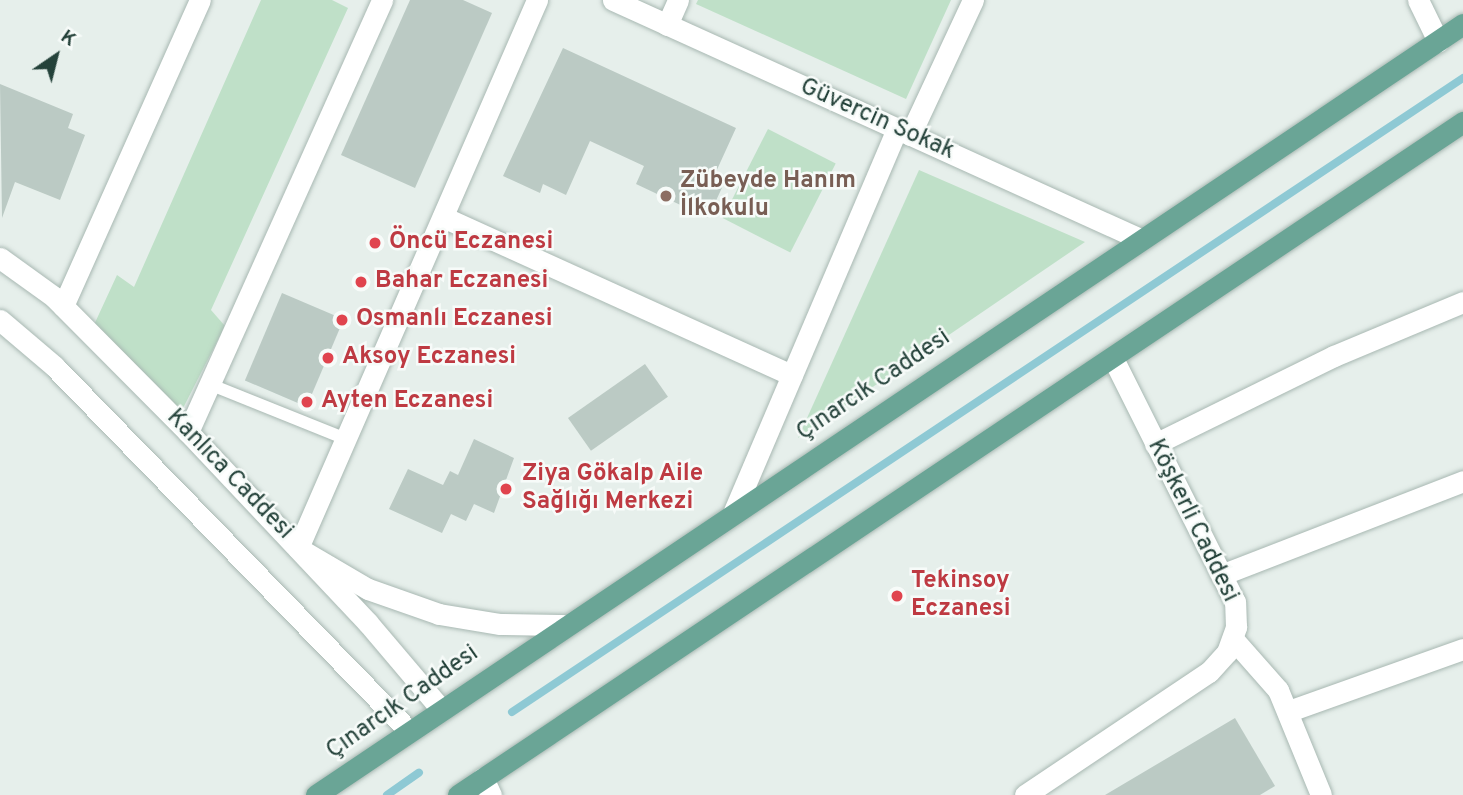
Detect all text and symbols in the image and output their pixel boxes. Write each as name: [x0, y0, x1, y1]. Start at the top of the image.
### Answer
north arrow: [21, 21, 91, 91]
text: K: [56, 25, 80, 52]
street label: Güvercin Sokak: [795, 73, 959, 167]
place label: Zübeyde Hanım İlkokulu: [680, 168, 856, 224]
marker: Zübeyde Hanım İlkokulu: [658, 188, 674, 204]
place label: Öncü Eczanesi: [389, 229, 553, 257]
marker: Öncü Eczanesi: [367, 235, 383, 251]
place label: Bahar Eczanesi: [375, 268, 548, 296]
marker: Bahar Eczanesi: [353, 274, 369, 290]
place label: Osmanlı Eczanesi: [356, 306, 553, 334]
marker: Osmanlı Eczanesi: [334, 312, 350, 328]
street label: Çınarcık Caddesi: [792, 324, 956, 448]
place label: Aksoy Eczanesi: [342, 344, 516, 372]
marker: Aksoy Eczanesi: [320, 350, 336, 366]
place label: Ayten Eczanesi: [321, 388, 493, 416]
marker: Ayten Eczanesi: [299, 394, 315, 410]
street label: Kanlıca Caddesi: [160, 404, 298, 546]
street label: Köşkerli Caddesi: [1140, 435, 1244, 607]
place label: Ziya Gökalp Aile Sağlığı Merkezi: [522, 461, 704, 517]
marker: Ziya Gökalp Aile Sağlığı Merkezi: [496, 479, 516, 499]
place label: Tekinsoy Eczanesi: [911, 568, 1011, 624]
marker: Tekinsoy Eczanesi: [889, 588, 905, 604]
street label: Çınarcık Caddesi: [321, 640, 485, 766]

